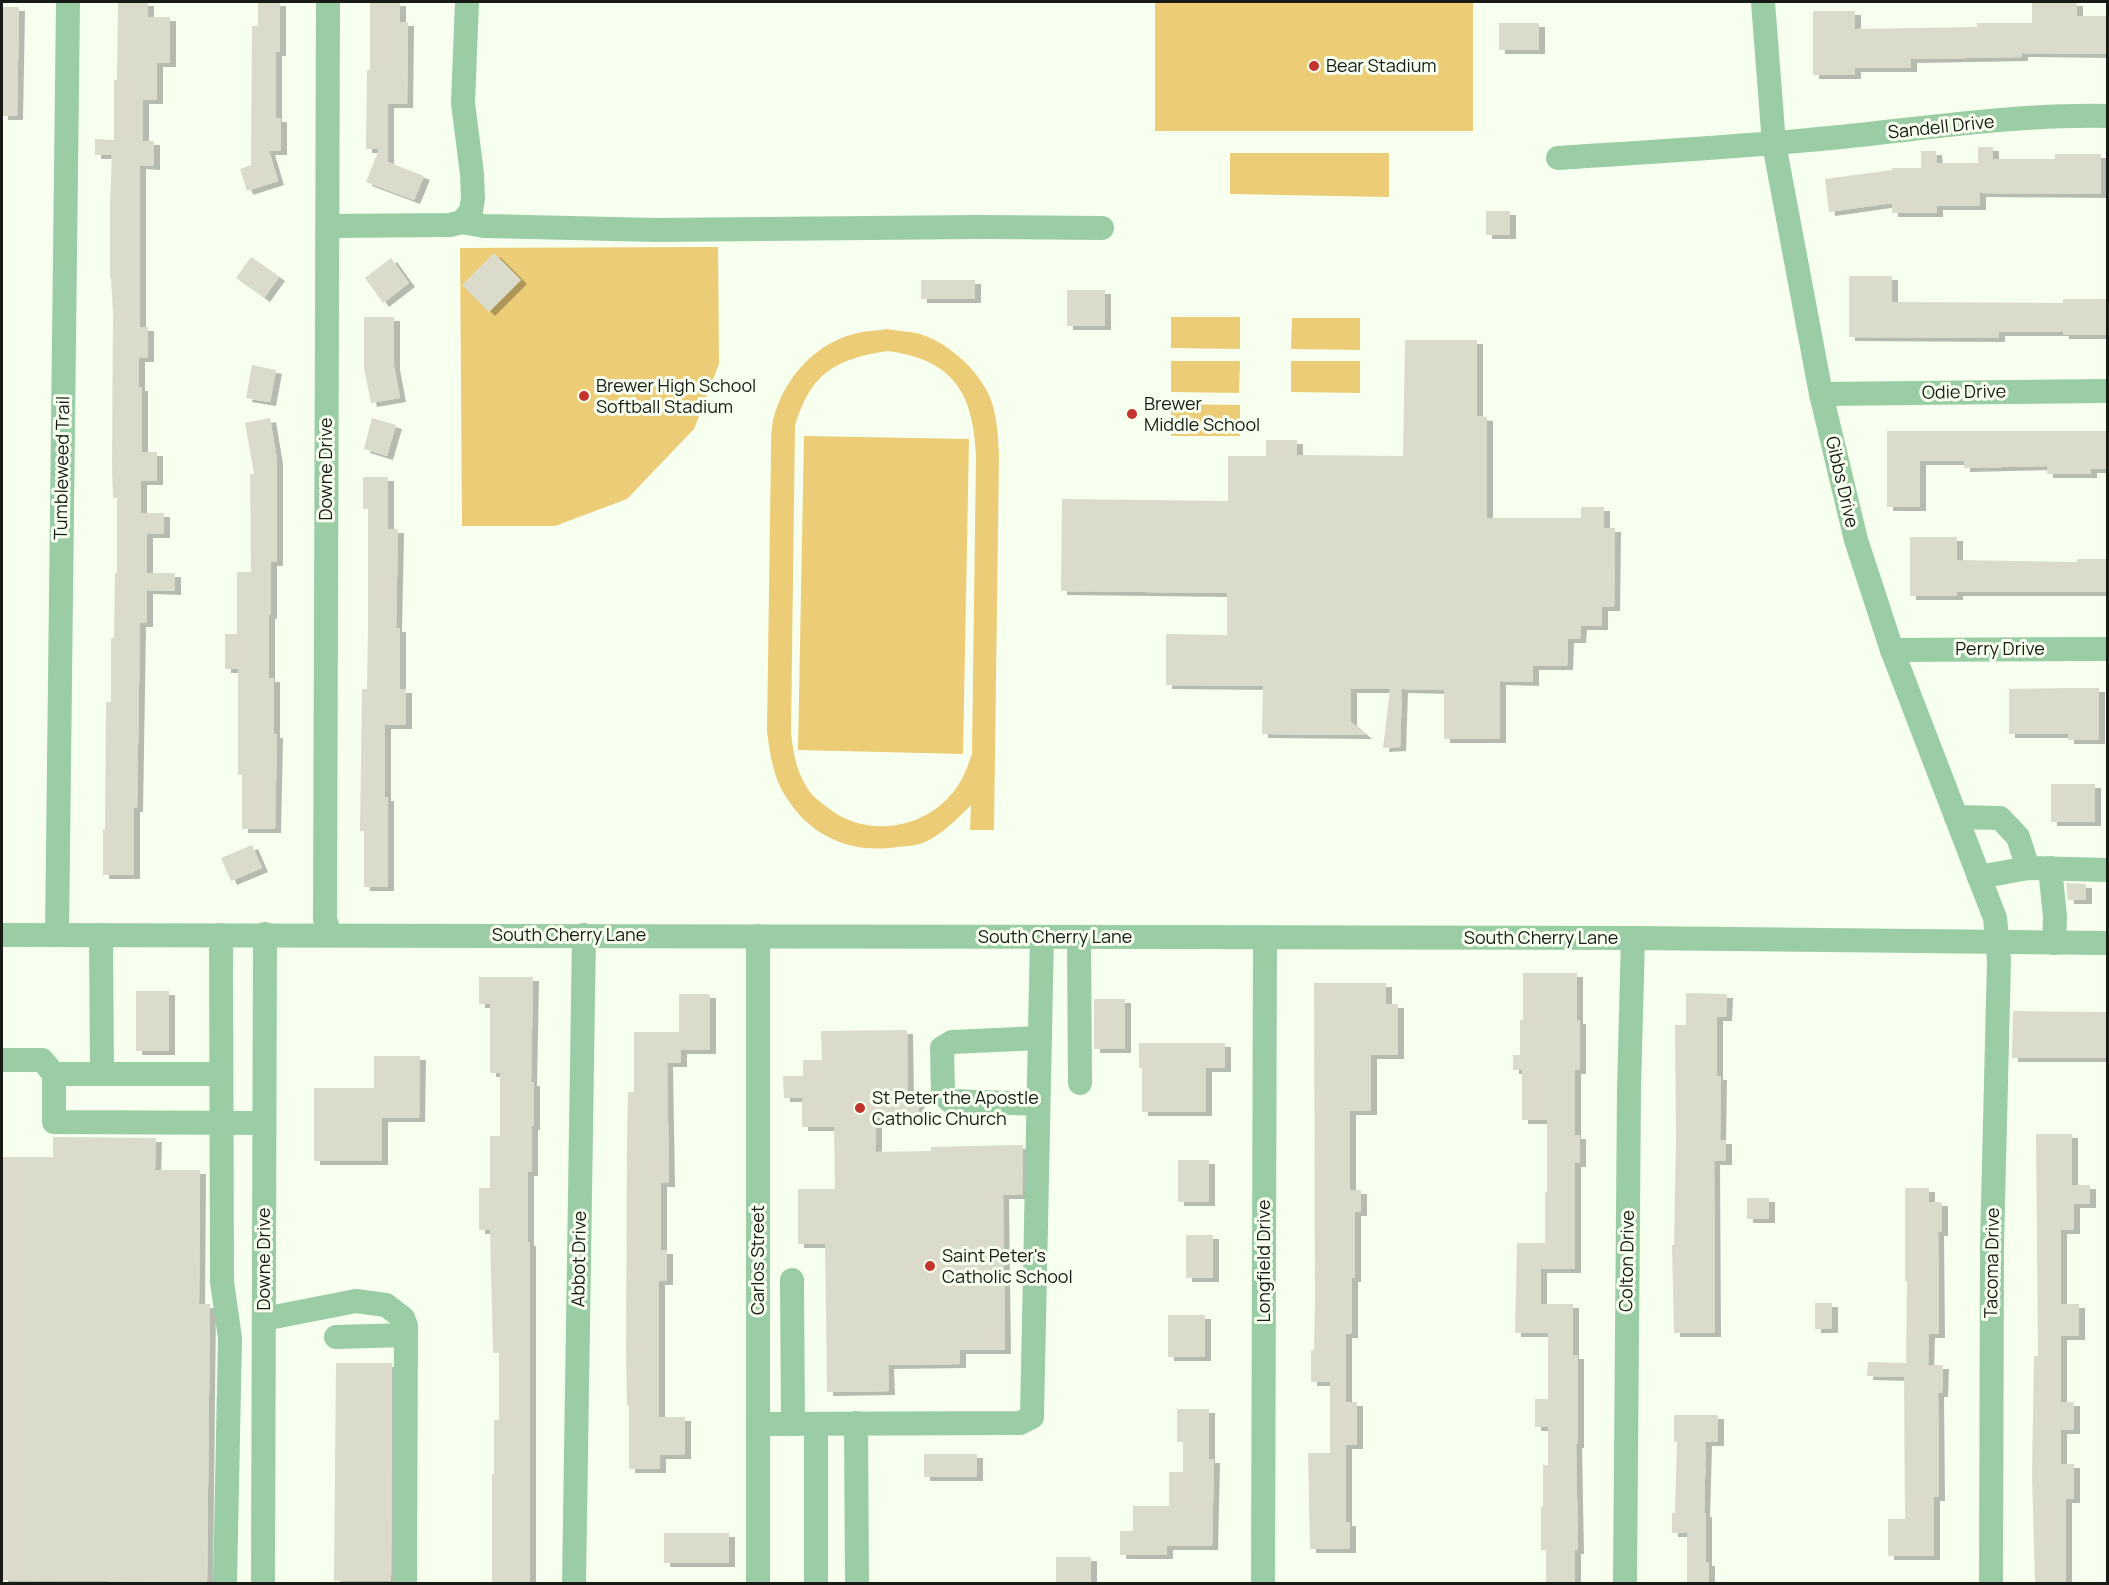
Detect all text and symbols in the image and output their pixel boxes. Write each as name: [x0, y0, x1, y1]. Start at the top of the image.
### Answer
place label: Bear Stadium: [1326, 53, 1437, 77]
marker: Bear Stadium: [1307, 59, 1321, 73]
street label: Sandell Drive: [1886, 108, 1995, 144]
place label: Brewer High School Softball Stadium: [596, 373, 756, 418]
street label: Odie Drive: [1922, 378, 2006, 404]
marker: Brewer High School Softball Stadium: [577, 389, 591, 403]
place label: Brewer Middle School: [1144, 391, 1260, 436]
street label: Tumbleweed Trail: [48, 396, 74, 540]
marker: Brewer Middle School: [1125, 407, 1139, 421]
street label: Downe Drive: [313, 417, 337, 521]
street label: Gibbs Drive: [1821, 434, 1865, 530]
street label: Perry Drive: [1955, 636, 2045, 660]
street label: South Cherry Lane: [492, 922, 646, 946]
street label: South Cherry Lane: [978, 924, 1132, 948]
street label: South Cherry Lane: [1464, 925, 1618, 949]
place label: St Peter the Apostle Catholic Church: [872, 1085, 1039, 1130]
marker: St Peter the Apostle Catholic Church: [853, 1101, 867, 1115]
street label: Longfield Drive: [1251, 1199, 1275, 1323]
street label: Carlos Street: [745, 1205, 769, 1315]
street label: Downe Drive: [251, 1207, 275, 1311]
street label: Tacoma Drive: [1978, 1207, 2004, 1319]
street label: Colton Drive: [1613, 1210, 1639, 1312]
street label: Abbot Drive: [565, 1211, 591, 1307]
place label: Saint Peter's Catholic School: [942, 1243, 1073, 1288]
marker: Saint Peter's Catholic School: [923, 1259, 937, 1273]

